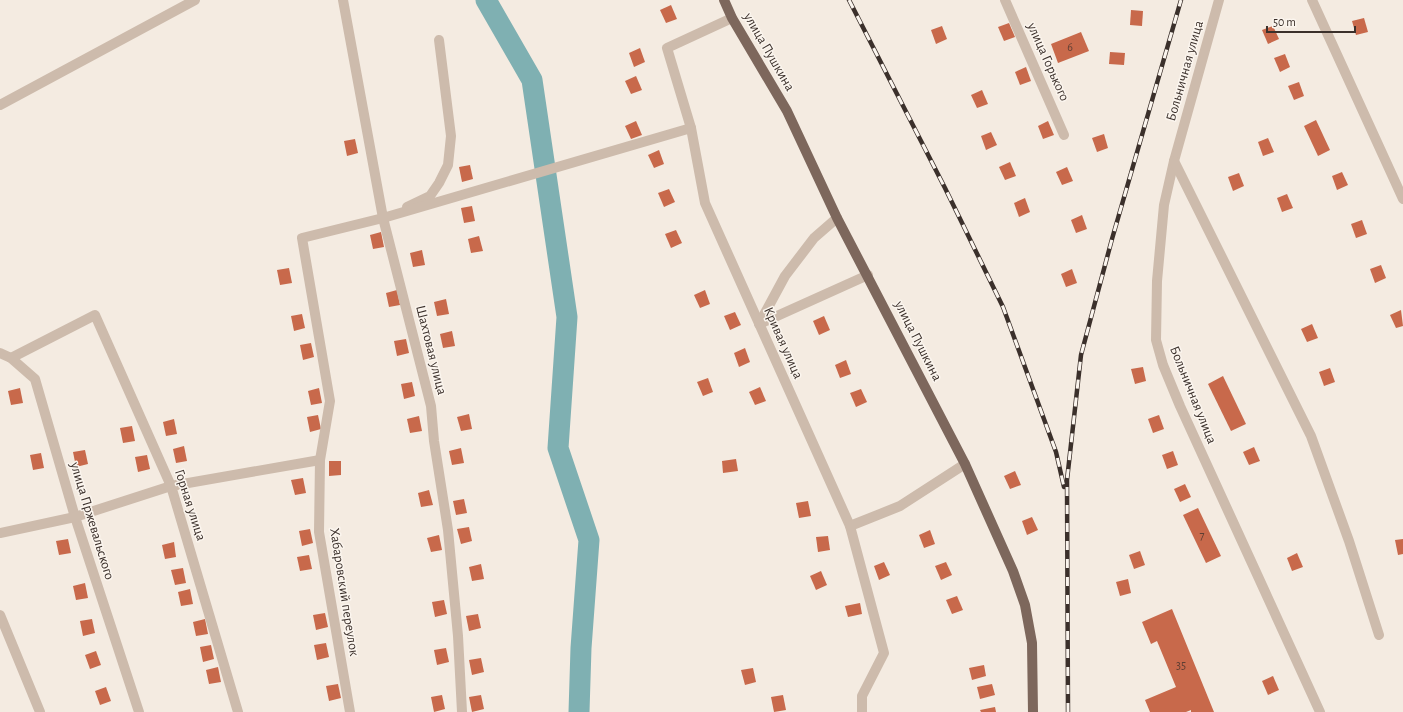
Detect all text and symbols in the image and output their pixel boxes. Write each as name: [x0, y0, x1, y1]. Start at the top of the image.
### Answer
scale bar: [1267, 8, 1355, 34]
street label: улица Пушкина: [740, 10, 797, 94]
text: 50 m: [1273, 16, 1296, 28]
street label: Больничная улица: [1164, 19, 1206, 123]
street label: улица Горького: [1024, 20, 1072, 103]
house number: 6: [1067, 41, 1073, 53]
street label: улица Пушкина: [891, 298, 944, 384]
street label: Шахтовая улица: [413, 304, 449, 397]
street label: Кривая улица: [761, 305, 805, 382]
street label: Больничная улица: [1167, 344, 1219, 446]
street label: улица Пржевальского: [67, 460, 117, 582]
street label: Горная улица: [172, 467, 208, 543]
street label: Хабаровский переулок: [327, 527, 361, 658]
house number: 7: [1199, 529, 1205, 541]
house number: 35: [1176, 659, 1186, 671]

